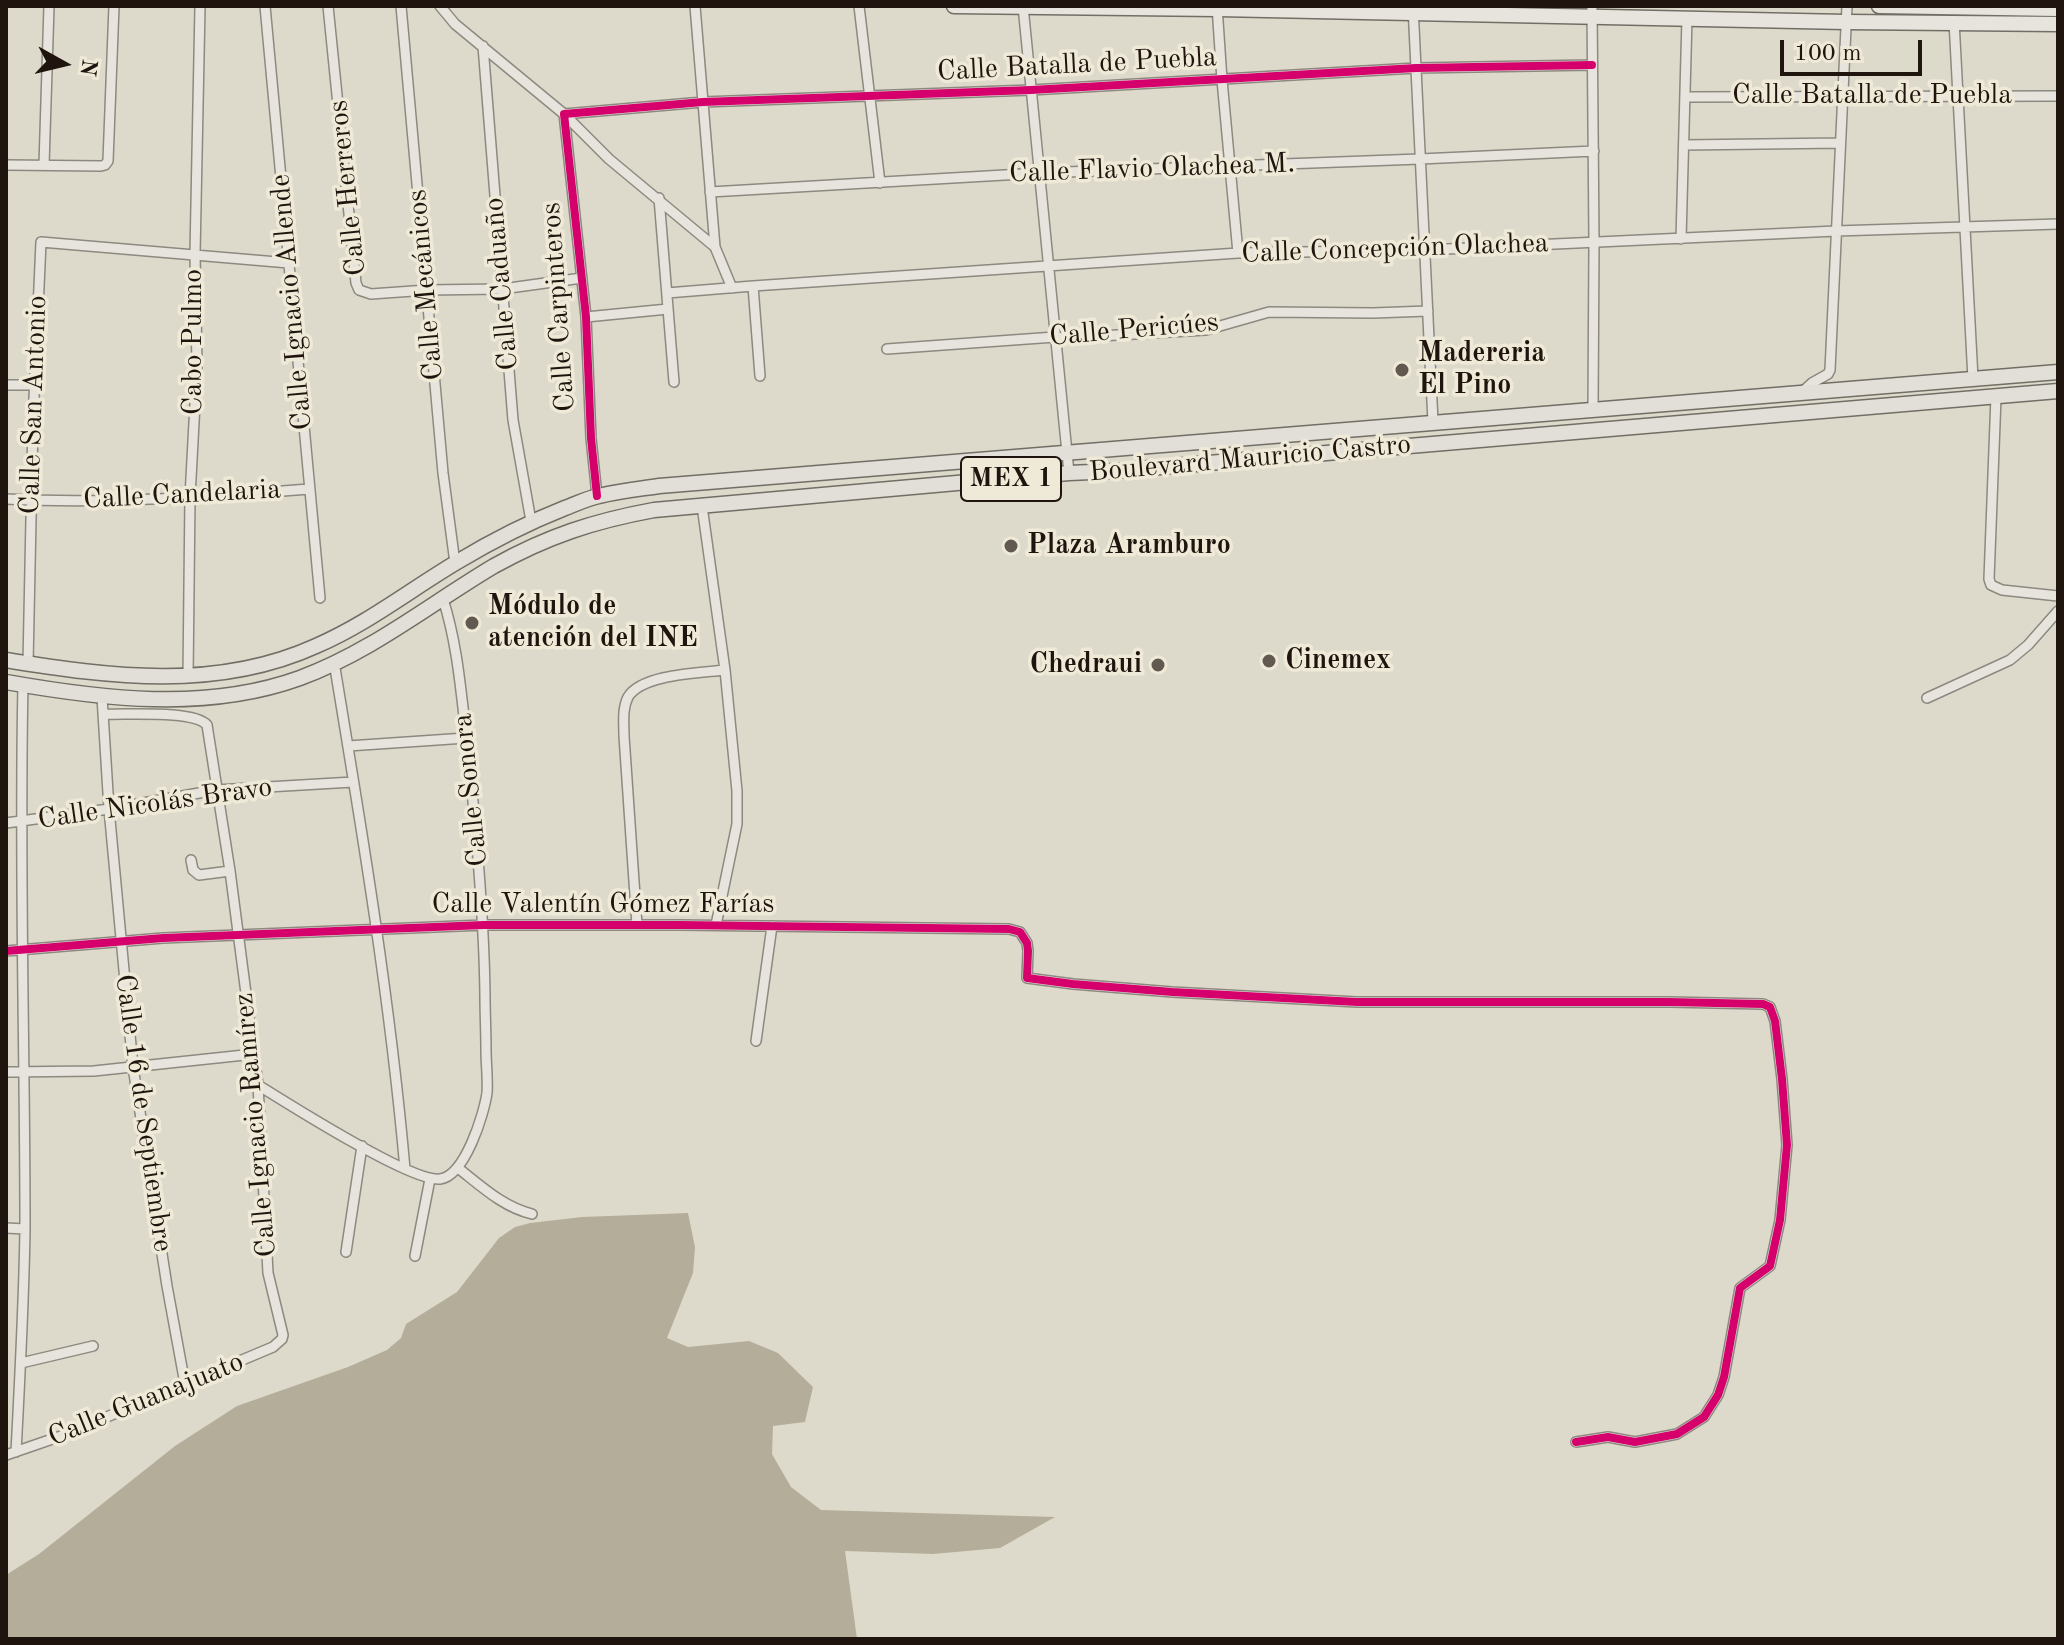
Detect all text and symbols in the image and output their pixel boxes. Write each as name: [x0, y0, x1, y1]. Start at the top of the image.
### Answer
north arrow: [24, 24, 104, 104]
scale bar: [1784, 24, 1926, 74]
street label: Calle Batalla de Puebla: [936, 41, 1218, 89]
text: 100 m: [1794, 42, 1862, 66]
text: N: [76, 57, 100, 77]
street label: Calle Batalla de Puebla: [1732, 79, 2012, 113]
street label: Calle Herreros: [322, 98, 374, 278]
street label: Calle Flavio Olachea M.: [1008, 147, 1296, 191]
street label: Calle Ignacio Allende: [264, 173, 320, 431]
street label: Calle Mecánicos: [401, 188, 451, 382]
street label: Calle Caduaño: [478, 196, 526, 372]
street label: Calle Carpinteros: [535, 201, 583, 413]
street label: Calle Concepción Olachea: [1241, 227, 1549, 271]
street label: Cabo Pulmo: [177, 269, 211, 415]
street label: Calle San Antonio: [13, 295, 55, 515]
street label: Calle Pericúes: [1048, 306, 1220, 354]
place label: Madereria El Pino: [1418, 337, 1545, 403]
marker: Madereria El Pino: [1393, 361, 1411, 379]
street label: Boulevard Mauricio Castro: [1088, 428, 1412, 490]
road number: MEX 1: [961, 457, 1061, 501]
street label: Calle Candelaria: [82, 473, 282, 517]
place label: Plaza Aramburo: [1027, 529, 1231, 563]
marker: Plaza Aramburo: [1002, 537, 1020, 555]
place label: Módulo de atención del INE: [488, 590, 698, 656]
marker: Módulo de atención del INE: [463, 614, 481, 632]
place label: Cinemex: [1285, 644, 1391, 678]
place label: Chedraui: [1029, 648, 1142, 682]
marker: Cinemex: [1260, 652, 1278, 670]
marker: Chedraui: [1149, 656, 1167, 674]
street label: Calle Sonora: [446, 712, 496, 868]
street label: Calle Nicolás Bravo: [36, 771, 274, 837]
street label: Calle Valentín Gómez Farías: [432, 888, 774, 922]
street label: Calle 16 de Septiembre: [107, 972, 179, 1254]
street label: Calle Ignacio Ramírez: [228, 991, 284, 1259]
street label: Calle Guanajuato: [43, 1346, 249, 1454]

